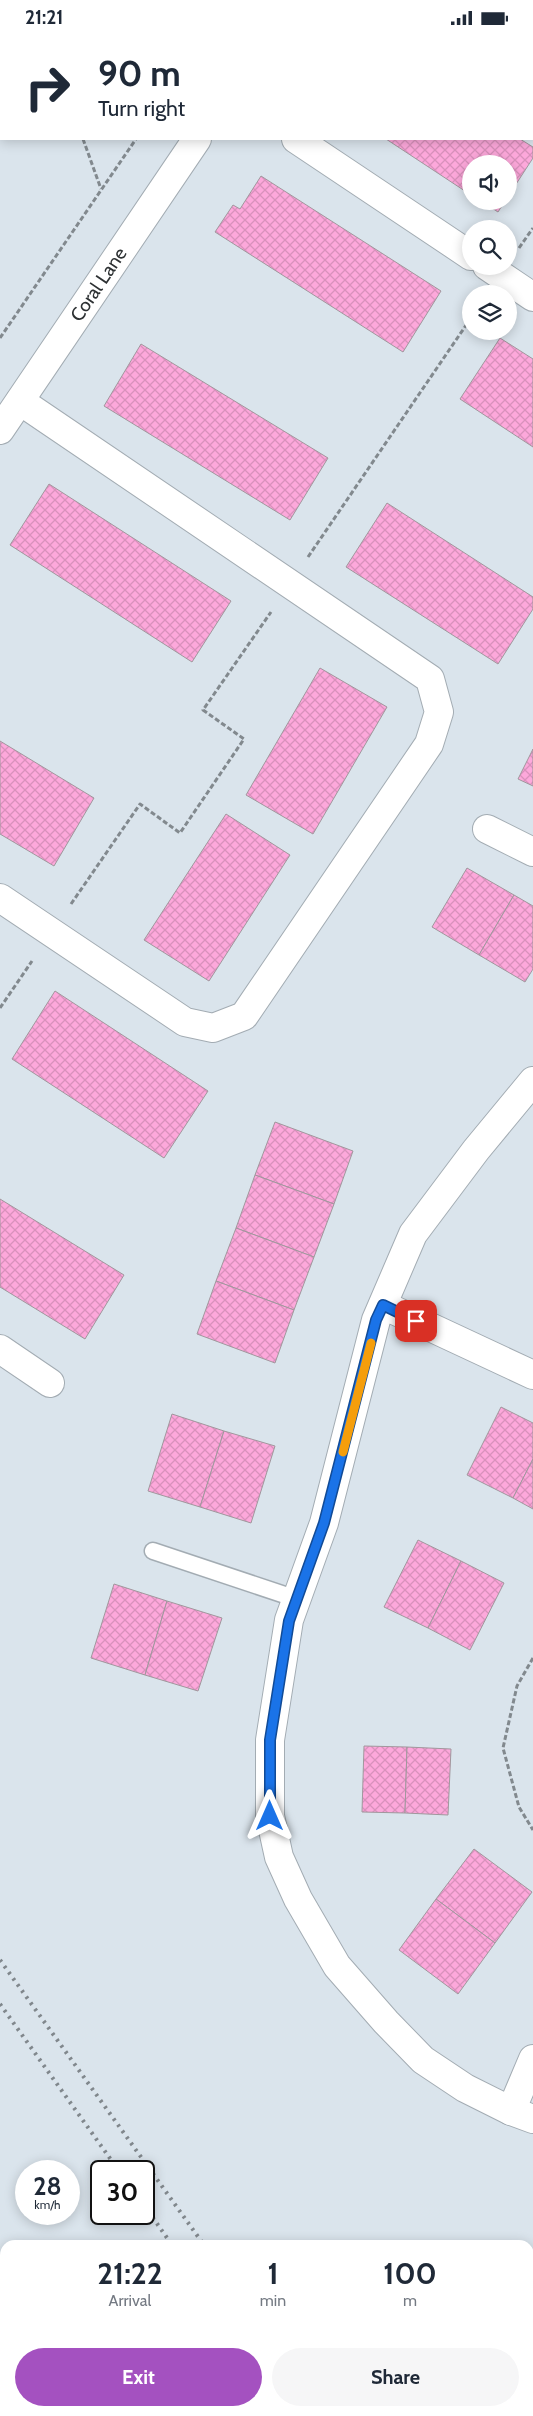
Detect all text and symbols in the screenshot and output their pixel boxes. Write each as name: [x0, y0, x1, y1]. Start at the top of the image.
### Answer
text: 21:21: [25, 6, 63, 29]
text: 90 m: [98, 52, 181, 95]
icon: right: [15, 55, 80, 120]
text: Turn right: [98, 95, 185, 122]
map controls: [462, 155, 517, 340]
button: sound: [462, 155, 517, 210]
button: search: [462, 220, 517, 275]
street label: Coral Lane: [65, 243, 132, 326]
button: layers: [462, 285, 517, 340]
pin: [395, 1300, 437, 1342]
icon: arrive: [402, 1307, 430, 1335]
position arrow: [243, 1789, 295, 1841]
speed limit sign: 30: [90, 2160, 155, 2225]
text: 28: [33, 2171, 62, 2201]
text: km/h: [34, 2197, 61, 2212]
text: 21:22: [97, 2255, 163, 2292]
text: 1: [267, 2255, 278, 2292]
text: 100: [383, 2255, 437, 2292]
text: Arrival: [109, 2291, 151, 2310]
text: min: [260, 2291, 286, 2310]
text: m: [403, 2291, 417, 2310]
button: Exit: [15, 2348, 262, 2406]
button: Share: [272, 2348, 519, 2406]

